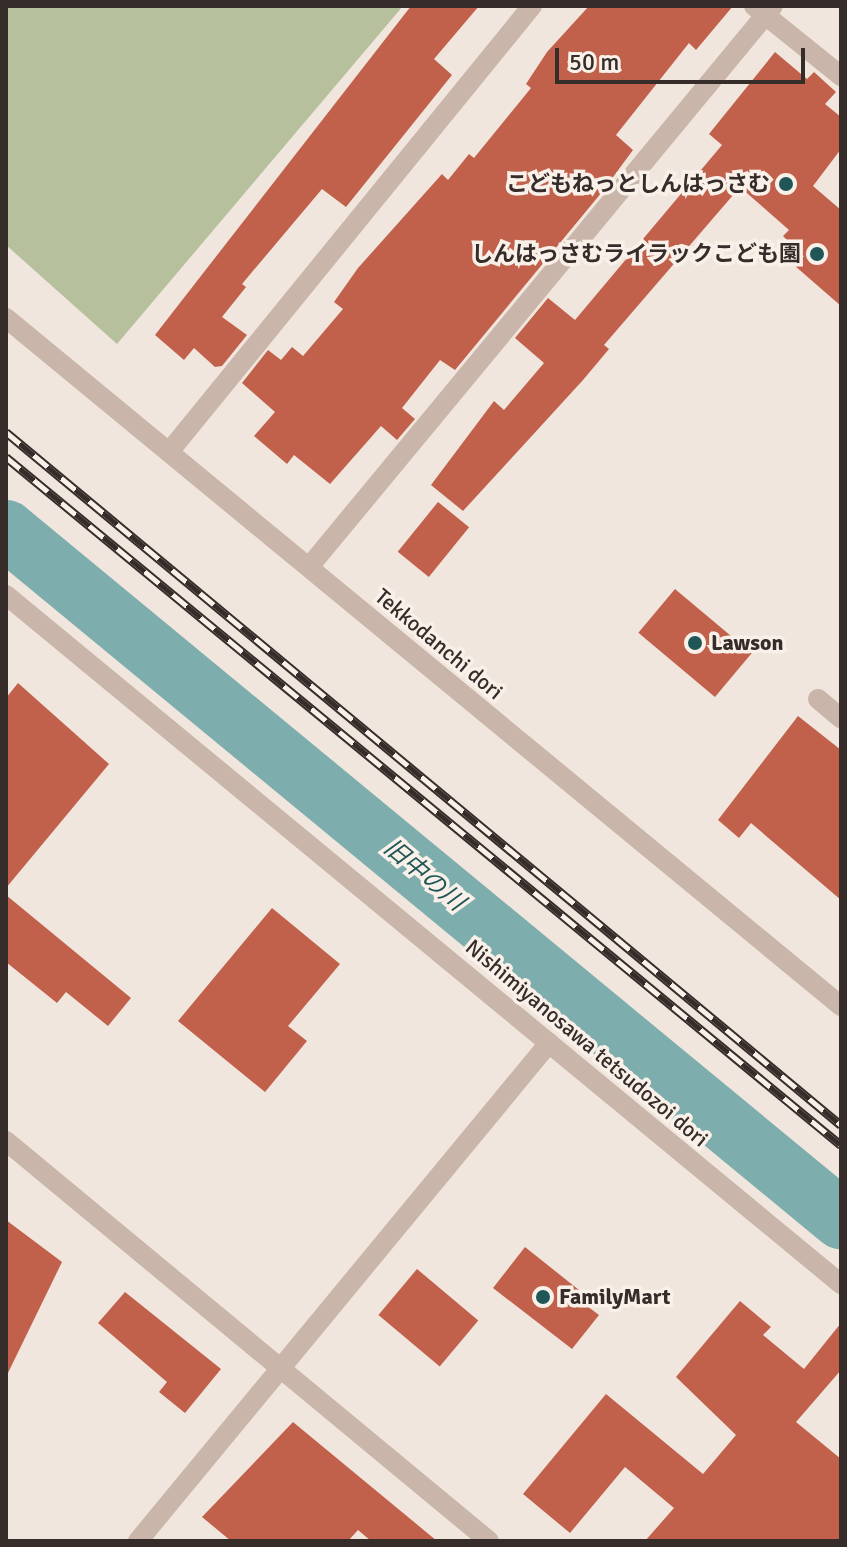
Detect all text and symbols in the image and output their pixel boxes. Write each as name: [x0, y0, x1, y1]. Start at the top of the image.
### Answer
scale bar: [559, 32, 809, 82]
text: 50 m: [569, 47, 619, 77]
place label: こどもねっとしんはっさむ: [506, 171, 770, 197]
marker: こどもねっとしんはっさむ: [777, 175, 795, 193]
place label: しんはっさむライラックこども園: [471, 241, 801, 267]
marker: しんはっさむライラックこども園: [808, 245, 826, 263]
street label: Tekkodanchi dori: [370, 583, 508, 705]
place label: Lawson: [711, 630, 784, 656]
marker: Lawson: [686, 634, 704, 652]
water label: 旧中の川: [378, 833, 470, 917]
street label: Nishimiyanosawa tetsudozoi dori: [460, 934, 714, 1152]
place label: FamilyMart: [559, 1284, 671, 1310]
marker: FamilyMart: [534, 1288, 552, 1306]

